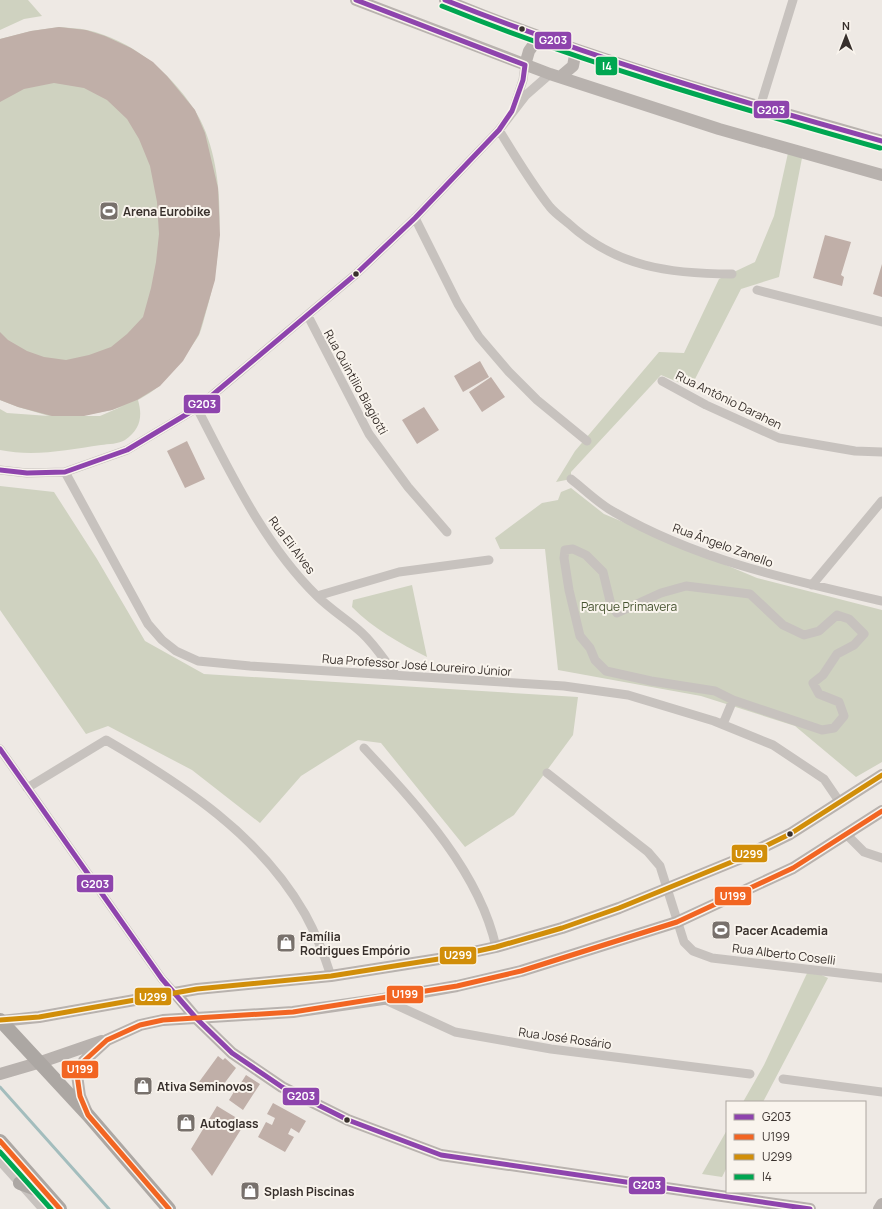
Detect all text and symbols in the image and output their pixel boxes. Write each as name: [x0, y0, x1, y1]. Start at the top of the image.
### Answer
north arrow: [826, 16, 866, 56]
text: N: [842, 18, 850, 33]
unlabelled marker: [517, 24, 527, 34]
line badge: G203: [534, 31, 572, 50]
text: G203: [539, 32, 567, 47]
line badge: I4: [595, 56, 618, 76]
text: I4: [602, 58, 612, 73]
line badge: G203: [753, 100, 790, 119]
text: G203: [757, 102, 785, 117]
sports icon: Arena Eurobike: [98, 200, 120, 222]
place label: Arena Eurobike: [123, 203, 211, 220]
unlabelled marker: [351, 269, 361, 279]
street label: Rua Quintilio Biagiotti: [320, 326, 392, 438]
street label: Rua Antônio Darahen: [673, 367, 785, 433]
line badge: G203: [183, 394, 221, 414]
text: G203: [188, 396, 216, 411]
street label: Rua Eli Alves: [265, 513, 319, 577]
street label: Rua Ângelo Zanello: [670, 519, 776, 571]
park label: Parque Primavera: [581, 598, 677, 615]
street label: Rua Professor José Loureiro Júnior: [322, 650, 513, 680]
unlabelled marker: [785, 829, 795, 839]
line badge: U299: [731, 844, 768, 863]
text: U299: [735, 846, 763, 861]
line badge: G203: [76, 874, 114, 893]
text: G203: [81, 876, 109, 891]
line badge: U199: [714, 886, 752, 906]
text: U199: [720, 888, 746, 903]
sports icon: Pacer Academia: [710, 919, 732, 941]
place label: Pacer Academia: [735, 922, 828, 939]
place label: Família Rodrigues Empório: [300, 928, 410, 959]
shop icon: Família Rodrigues Empório: [275, 932, 297, 954]
street label: Rua Alberto Coselli: [731, 939, 837, 969]
line badge: U299: [439, 946, 477, 965]
text: U299: [444, 947, 472, 962]
line badge: U199: [386, 985, 424, 1004]
text: U199: [392, 986, 418, 1001]
line badge: U299: [134, 987, 172, 1006]
text: U299: [139, 989, 167, 1004]
street label: Rua José Rosário: [517, 1023, 613, 1053]
line badge: U199: [61, 1060, 99, 1079]
text: U199: [67, 1061, 93, 1076]
shop icon: Ativa Seminovos: [132, 1075, 154, 1097]
place label: Ativa Seminovos: [157, 1078, 253, 1095]
line badge: G203: [282, 1087, 320, 1106]
text: G203: [287, 1088, 315, 1103]
legend: [726, 1101, 866, 1193]
text: G203: [762, 1108, 791, 1125]
shop icon: Autoglass: [175, 1112, 197, 1134]
place label: Autoglass: [200, 1115, 259, 1132]
unlabelled marker: [342, 1115, 352, 1125]
text: U199: [762, 1128, 790, 1145]
text: U299: [762, 1148, 792, 1165]
text: I4: [762, 1168, 772, 1185]
line badge: G203: [628, 1176, 666, 1195]
text: G203: [633, 1177, 661, 1192]
shop icon: Splash Piscinas: [239, 1180, 261, 1202]
place label: Splash Piscinas: [264, 1183, 355, 1200]

